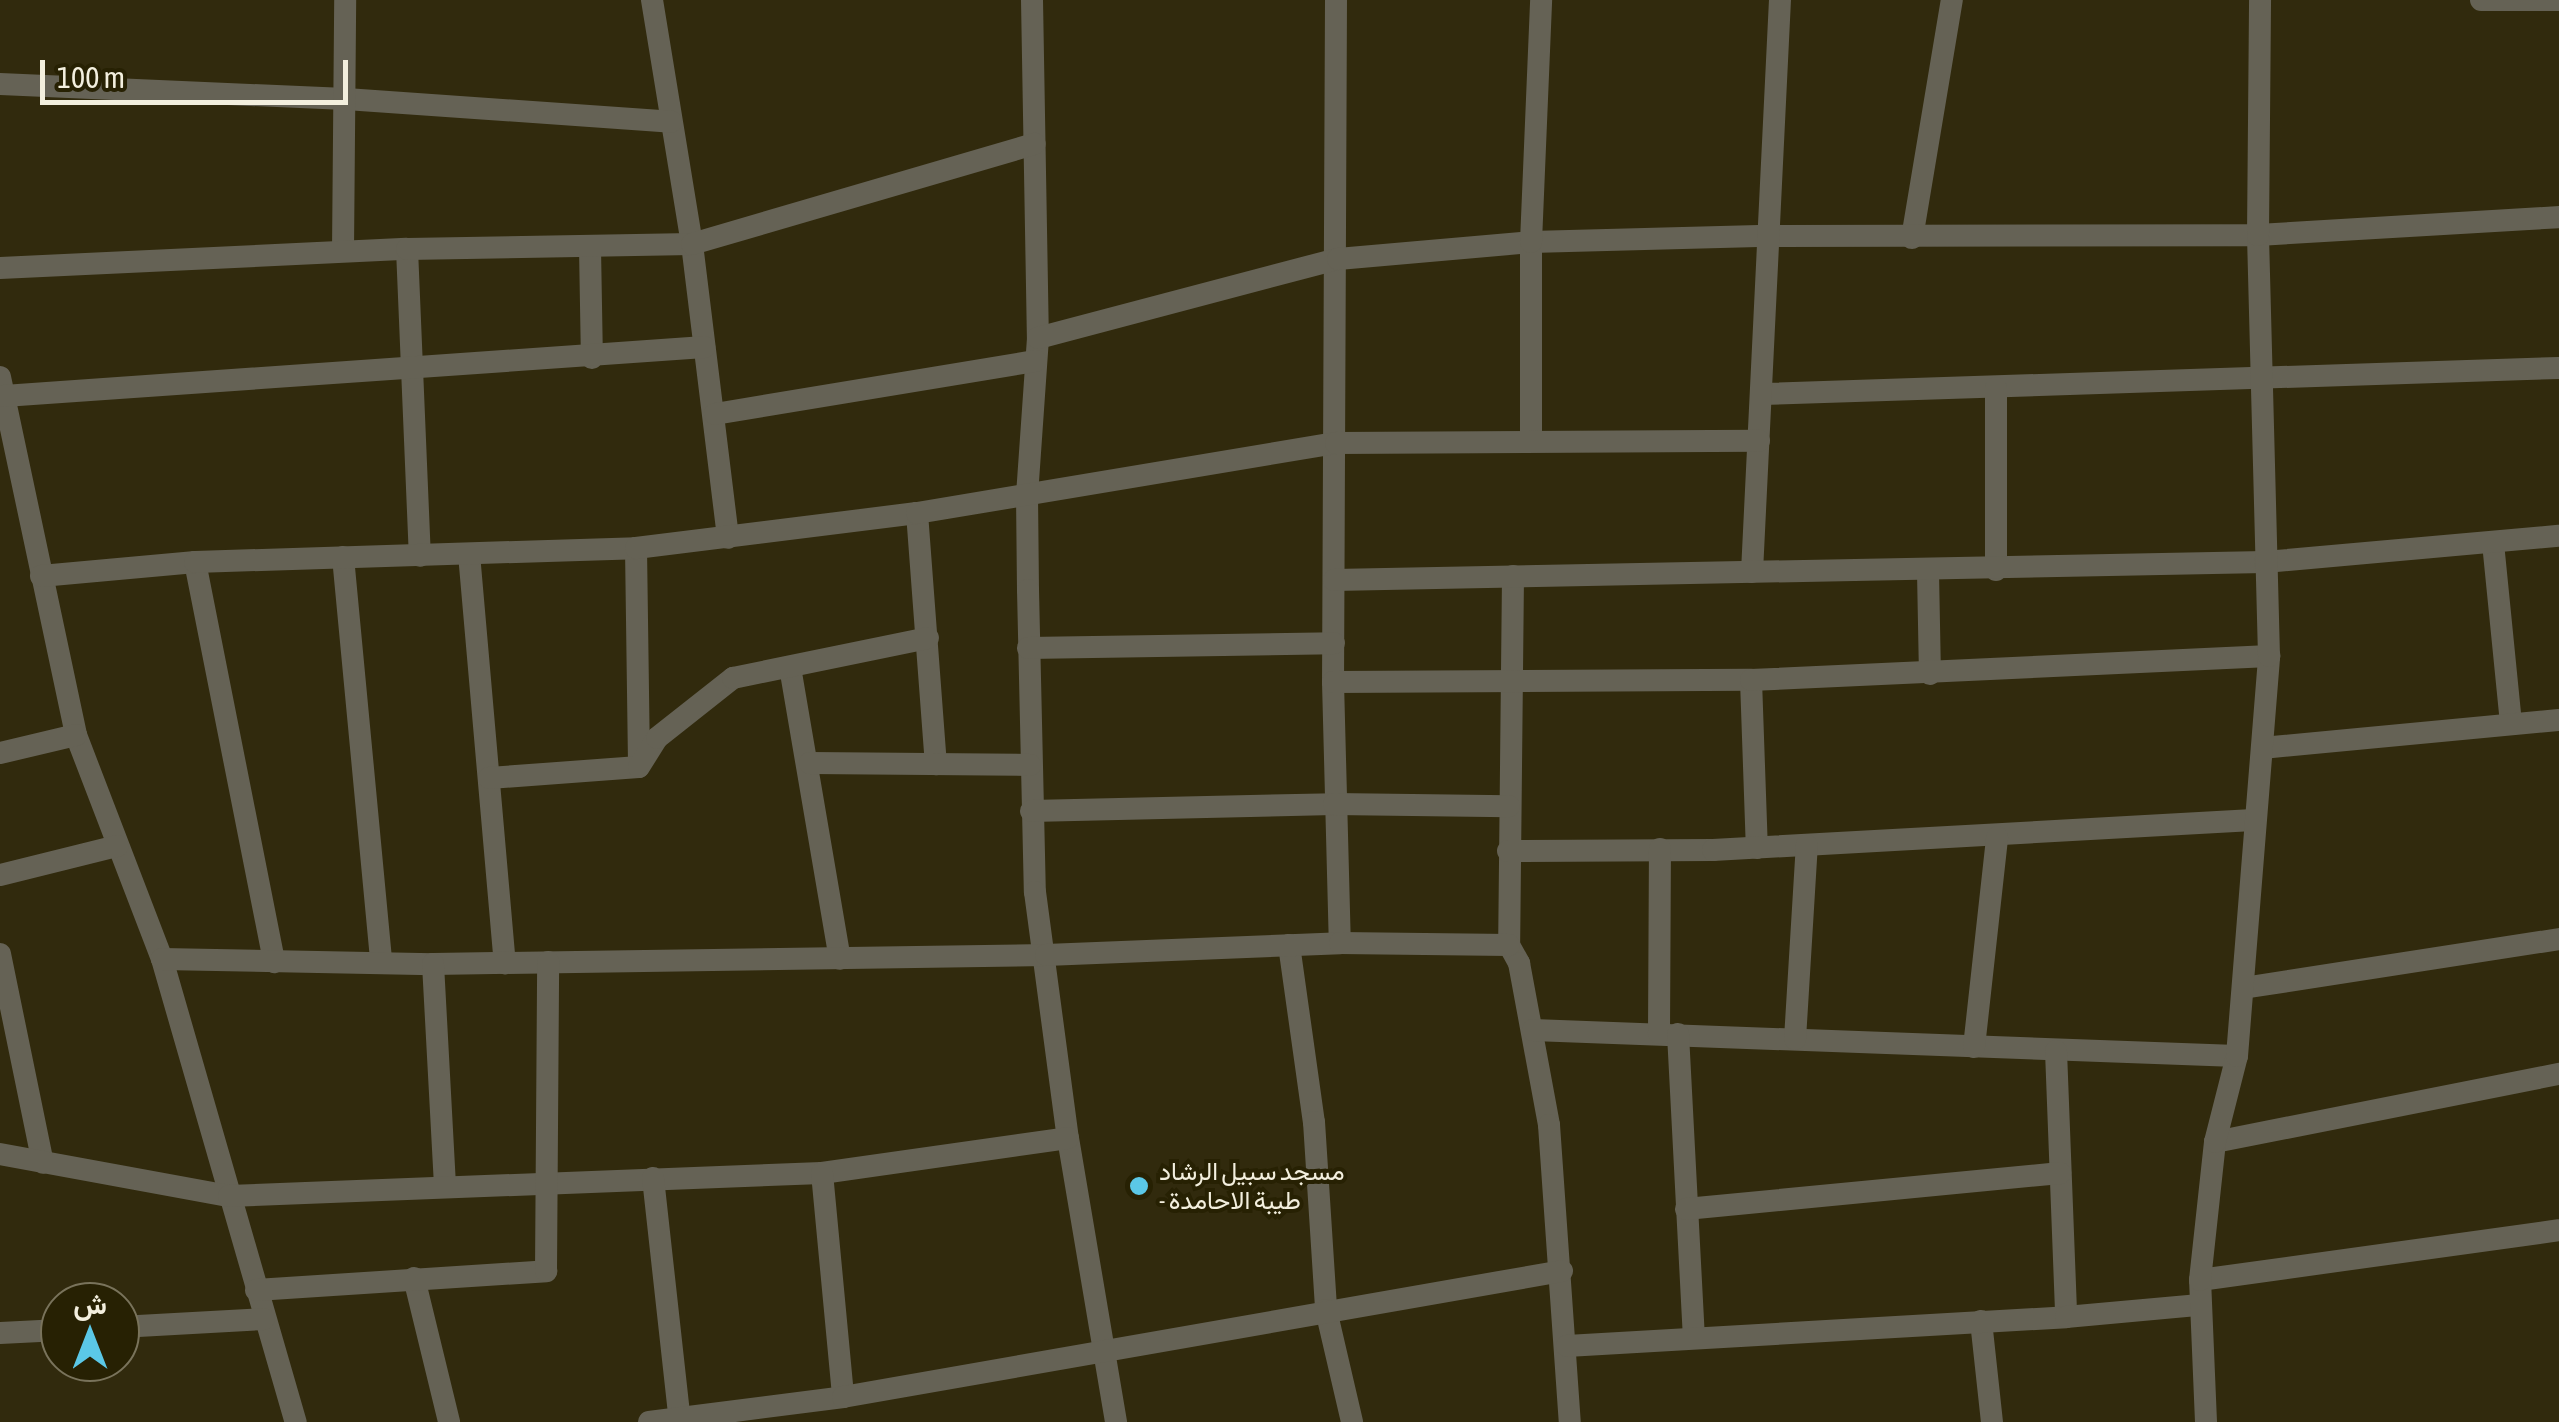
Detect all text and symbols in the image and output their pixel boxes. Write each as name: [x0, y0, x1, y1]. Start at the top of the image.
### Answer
scale bar: [45, 40, 352, 102]
text: 100 m: [57, 60, 125, 94]
place label: مسجد سبيل الرشاد - طيبة الاحامدة: [1159, 1157, 1345, 1216]
marker: مسجد سبيل الرشاد - طيبة الاحامدة: [1128, 1175, 1150, 1197]
north arrow: [40, 1282, 140, 1382]
text: ش: [73, 1288, 107, 1320]

